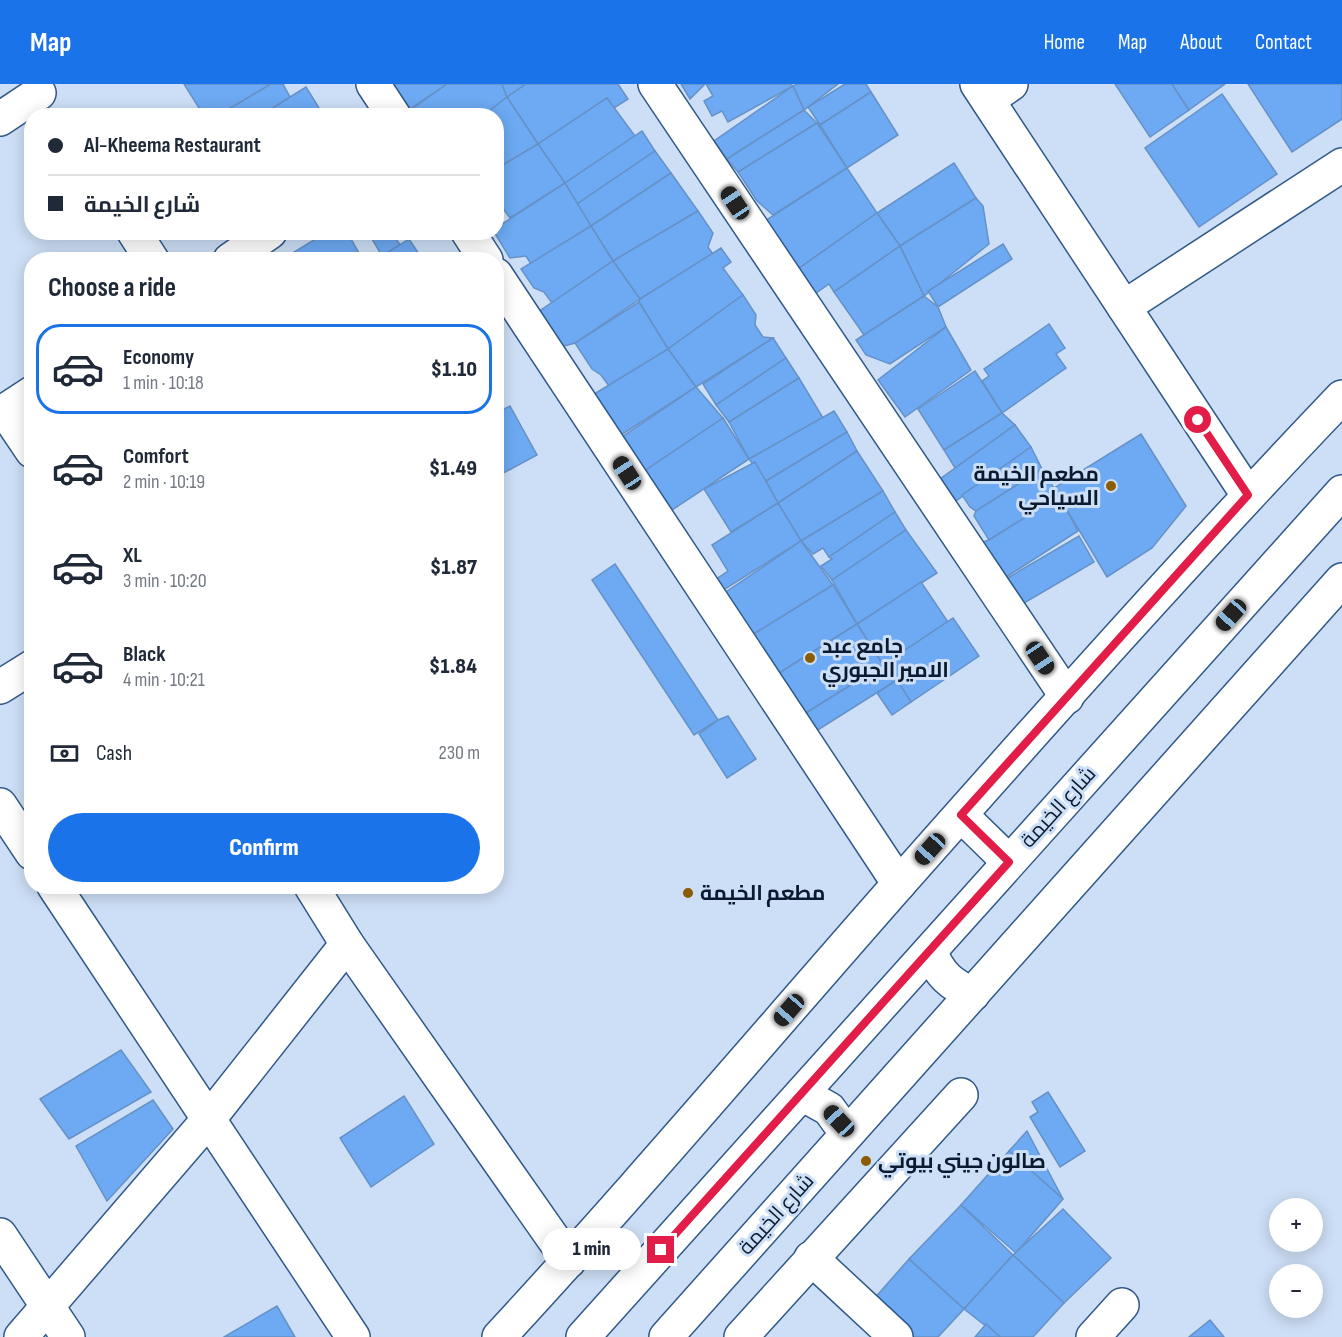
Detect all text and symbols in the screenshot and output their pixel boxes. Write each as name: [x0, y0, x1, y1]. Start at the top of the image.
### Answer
text: Map: [30, 26, 71, 59]
text: Home: [1044, 30, 1085, 55]
text: Map: [1118, 30, 1147, 55]
text: About: [1180, 30, 1222, 55]
text: Contact: [1255, 30, 1312, 55]
text: Al-Kheema Restaurant: [84, 132, 261, 159]
car: [717, 183, 753, 223]
text: شارع الخيمة: [84, 192, 200, 219]
text: Choose a ride: [48, 272, 176, 304]
icon: car: [51, 342, 105, 396]
text: Economy: [123, 344, 194, 371]
text: $1.10: [431, 356, 477, 383]
text: 1 min · 10:18: [123, 371, 204, 395]
route start: [1184, 406, 1211, 433]
icon: car: [51, 441, 105, 495]
text: Comfort: [123, 443, 189, 470]
car: [610, 453, 644, 493]
text: $1.49: [429, 455, 477, 482]
place label: مطعم الخيمة السياحي: [974, 462, 1099, 515]
text: 2 min · 10:19: [123, 470, 205, 494]
marker: مطعم الخيمة السياحي: [1104, 479, 1118, 493]
icon: car: [51, 540, 105, 594]
text: XL: [123, 542, 142, 569]
text: $1.87: [430, 554, 477, 581]
text: 3 min · 10:20: [123, 569, 207, 593]
car: [1212, 596, 1250, 634]
place label: جامع عبد الامير الجبوري: [822, 634, 949, 687]
car: [1022, 638, 1058, 678]
icon: car: [51, 639, 105, 693]
text: Black: [123, 641, 165, 668]
marker: جامع عبد الامير الجبوري: [803, 651, 817, 665]
text: $1.84: [429, 653, 477, 680]
text: 4 min · 10:21: [123, 668, 205, 692]
icon: cash: [48, 737, 81, 770]
text: Cash: [96, 740, 132, 767]
text: 230 m: [438, 741, 480, 765]
street label: شارع الخيمة: [1015, 762, 1102, 854]
button: Confirm: [48, 813, 480, 882]
car: [911, 830, 949, 868]
place label: مطعم الخيمة: [700, 881, 825, 907]
marker: مطعم الخيمة: [681, 886, 695, 900]
car: [770, 991, 808, 1029]
car: [820, 1102, 858, 1140]
place label: صالون جيني بيوتي: [878, 1149, 1046, 1178]
marker: صالون جيني بيوتي: [859, 1154, 873, 1168]
street label: شارع الخيمة: [733, 1169, 820, 1261]
map controls: [1269, 1198, 1323, 1318]
button: +: [1269, 1198, 1323, 1252]
callout: 1 min: [541, 1229, 640, 1271]
route end: [647, 1236, 674, 1263]
text: 1 min: [572, 1237, 611, 1261]
button: −: [1269, 1264, 1323, 1318]

